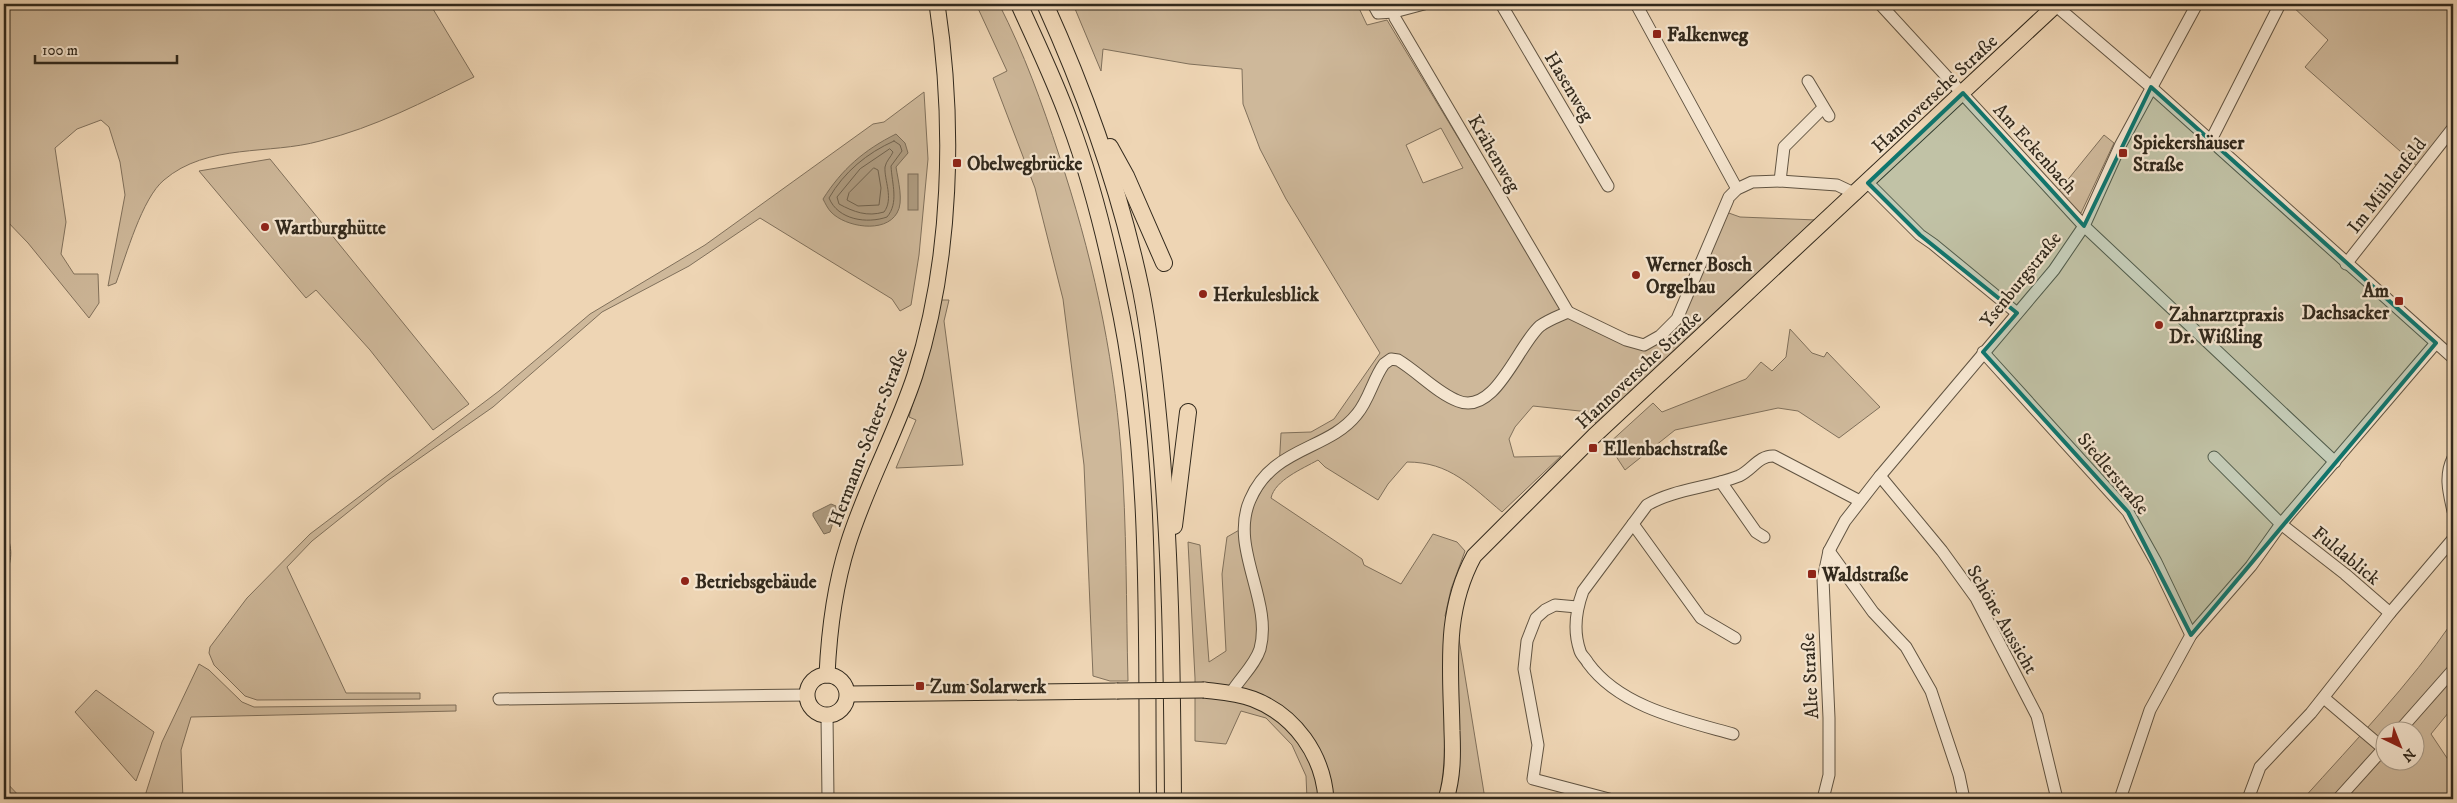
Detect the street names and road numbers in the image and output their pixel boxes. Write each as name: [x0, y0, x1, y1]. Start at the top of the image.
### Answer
street label: Hannoversche Straße: [1867, 30, 2003, 158]
street label: Hasenweg: [1539, 48, 1599, 126]
street label: Am Eckenbach: [1988, 99, 2082, 199]
street label: Krähenweg: [1462, 111, 1525, 197]
street label: Im Mühlenfeld: [2343, 133, 2432, 238]
street label: Ysenburgstraße: [1976, 227, 2067, 332]
street label: Hannoversche Straße: [1571, 306, 1707, 434]
street label: Hermann-Scheer-Straße: [824, 345, 913, 530]
street label: Siedlerstraße: [2072, 428, 2154, 520]
street label: Fuldablick: [2308, 522, 2385, 591]
street label: Schöne Aussicht: [1961, 561, 2042, 678]
street label: Alte Straße: [1797, 632, 1824, 720]

